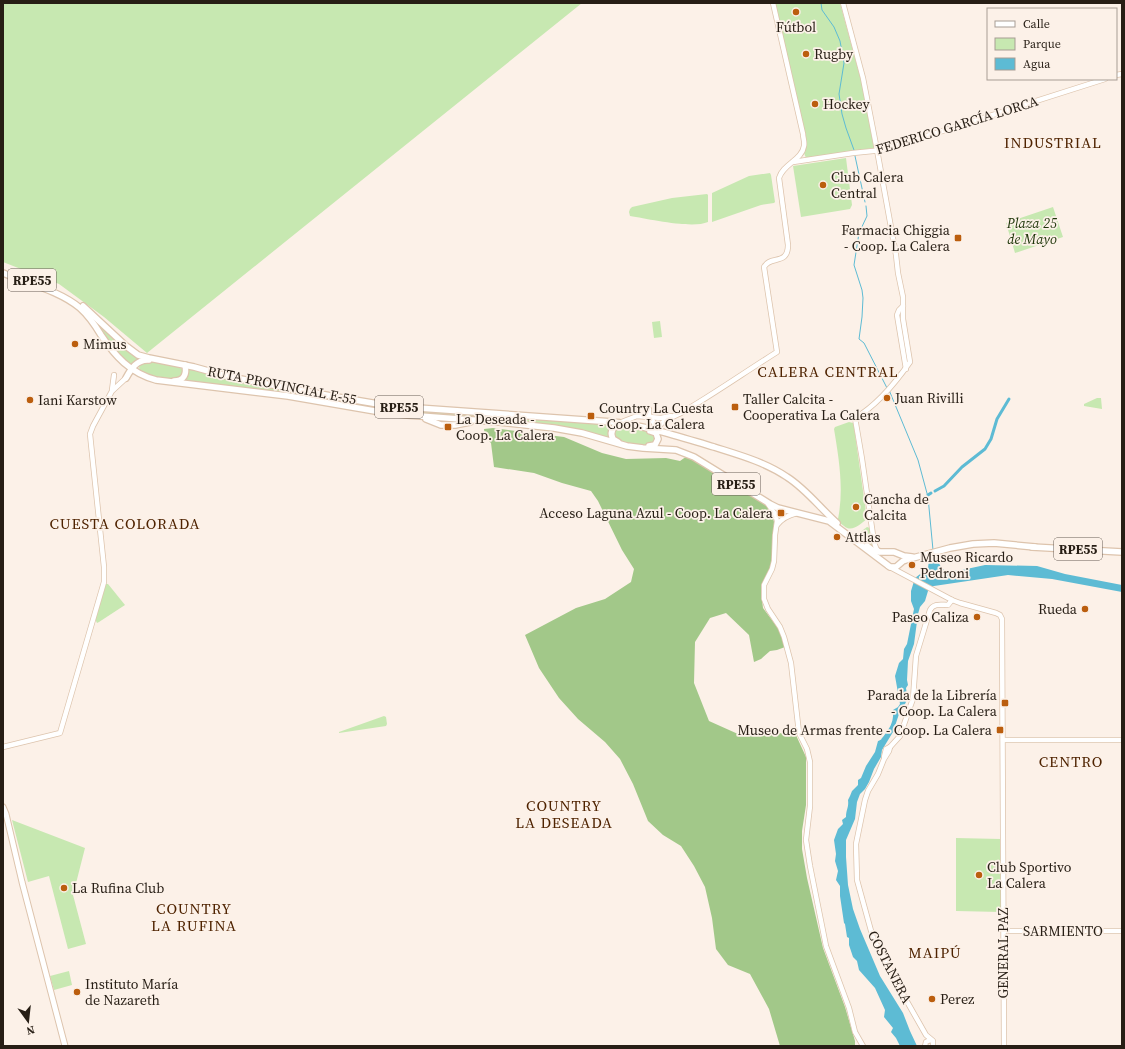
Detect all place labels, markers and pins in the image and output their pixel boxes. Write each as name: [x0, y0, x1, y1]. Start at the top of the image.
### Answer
marker: Fútbol: [791, 7, 801, 17]
place label: Fútbol: [776, 17, 816, 37]
place label: Rugby: [814, 44, 854, 64]
marker: Rugby: [801, 49, 811, 59]
place label: Hockey: [823, 94, 870, 114]
marker: Hockey: [810, 99, 820, 109]
place label: Club Calera Central: [831, 167, 904, 203]
marker: Club Calera Central: [818, 180, 828, 190]
place label: Farmacia Chiggia - Coop. La Calera: [841, 220, 951, 256]
marker: Farmacia Chiggia - Coop. La Calera: [953, 233, 963, 243]
place label: Mimus: [83, 334, 127, 354]
marker: Mimus: [70, 339, 80, 349]
place label: Juan Rivilli: [894, 388, 964, 408]
place label: Taller Calcita - Cooperativa La Calera: [743, 389, 881, 425]
place label: Iani Karstow: [38, 390, 117, 410]
marker: Juan Rivilli: [882, 393, 892, 403]
marker: Iani Karstow: [25, 395, 35, 405]
place label: Country La Cuesta - Coop. La Calera: [599, 398, 714, 434]
marker: Taller Calcita - Cooperativa La Calera: [730, 402, 740, 412]
place label: La Deseada - Coop. La Calera: [456, 409, 555, 445]
marker: Country La Cuesta - Coop. La Calera: [586, 411, 596, 421]
marker: La Deseada - Coop. La Calera: [443, 422, 453, 432]
place label: Cancha de Calcita: [864, 489, 929, 525]
marker: Cancha de Calcita: [851, 502, 861, 512]
place label: Acceso Laguna Azul - Coop. La Calera: [539, 503, 774, 523]
marker: Acceso Laguna Azul - Coop. La Calera: [776, 508, 786, 518]
place label: Attlas: [845, 527, 880, 547]
marker: Attlas: [832, 532, 842, 542]
place label: Museo Ricardo Pedroni: [920, 547, 1014, 583]
marker: Museo Ricardo Pedroni: [907, 560, 917, 570]
place label: Rueda: [1038, 599, 1078, 619]
marker: Rueda: [1080, 604, 1090, 614]
place label: Paseo Caliza: [892, 607, 970, 627]
marker: Paseo Caliza: [972, 612, 982, 622]
place label: Parada de la Librería - Coop. La Calera: [867, 685, 998, 721]
marker: Parada de la Librería - Coop. La Calera: [1000, 698, 1010, 708]
place label: Museo de Armas frente - Coop. La Calera: [738, 720, 993, 740]
marker: Museo de Armas frente - Coop. La Calera: [995, 725, 1005, 735]
place label: Club Sportivo La Calera: [987, 857, 1072, 893]
marker: Club Sportivo La Calera: [974, 870, 984, 880]
place label: La Rufina Club: [72, 878, 164, 898]
marker: La Rufina Club: [59, 883, 69, 893]
place label: Instituto María de Nazareth: [85, 974, 179, 1010]
marker: Instituto María de Nazareth: [72, 987, 82, 997]
place label: Perez: [940, 989, 975, 1009]
marker: Perez: [927, 994, 937, 1004]

